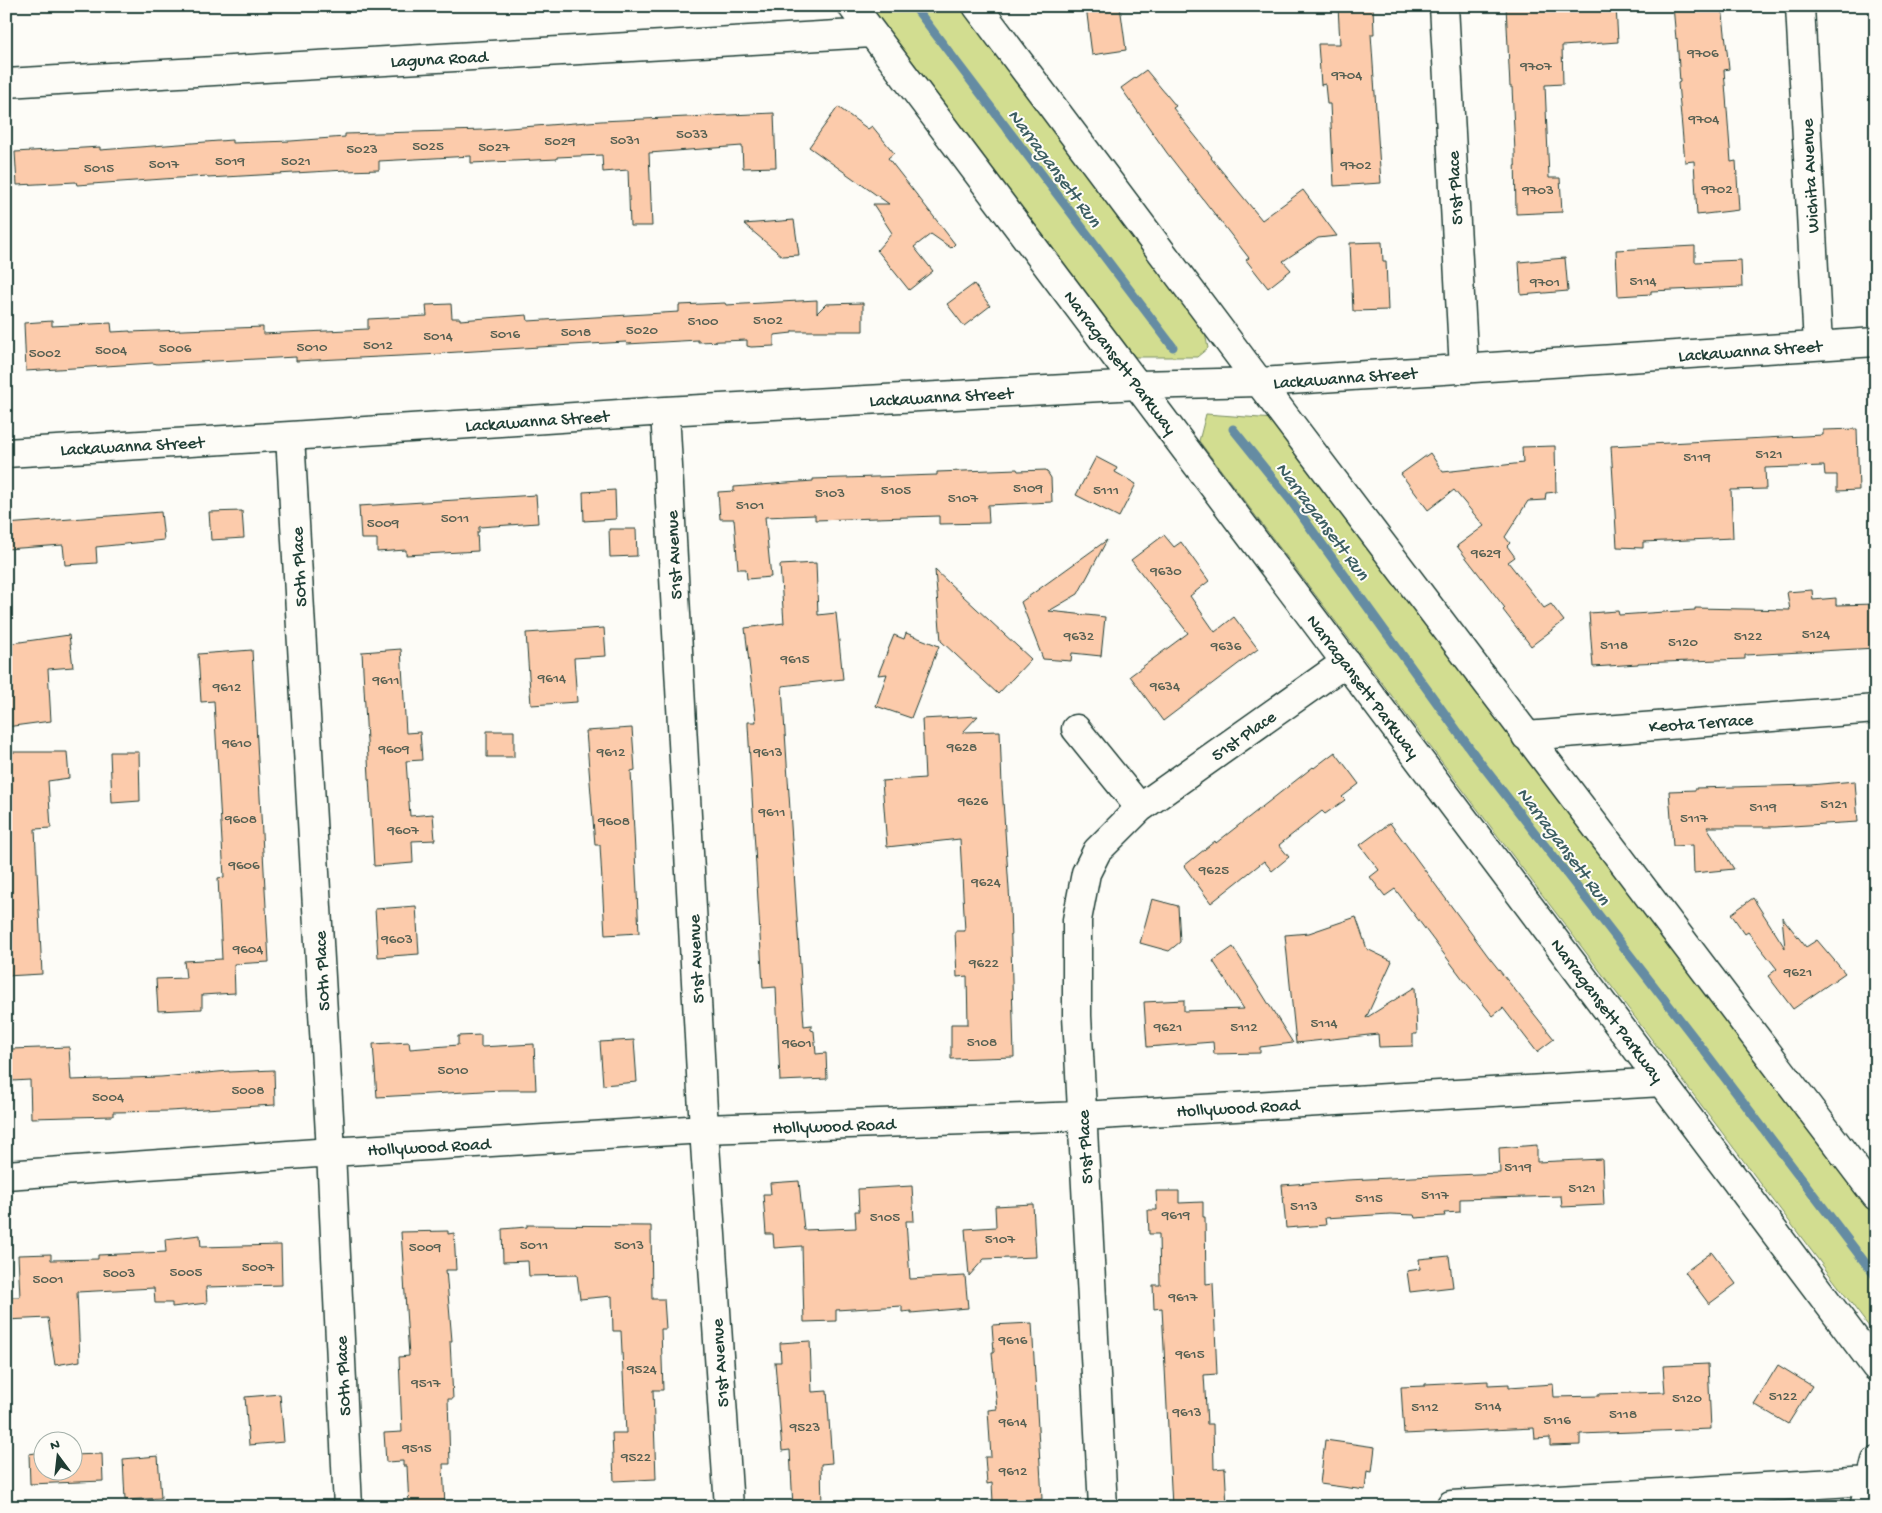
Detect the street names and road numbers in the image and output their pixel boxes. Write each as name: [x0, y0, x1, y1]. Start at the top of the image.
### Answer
street label: Laguna Road: [390, 47, 490, 74]
street label: Wichita Avenue: [1798, 117, 1825, 234]
street label: 51st Place: [1444, 150, 1469, 226]
street label: Narragansett Parkway: [1058, 287, 1180, 440]
street label: Lackawanna Street: [1678, 337, 1824, 368]
street label: Lackawanna Street: [1273, 364, 1419, 395]
street label: Lackawanna Street: [869, 384, 1015, 413]
street label: Lackawanna Street: [465, 407, 611, 438]
street label: Lackawanna Street: [60, 433, 206, 462]
street label: 51st Avenue: [663, 509, 688, 600]
street label: 50th Place: [288, 526, 313, 607]
street label: Narragansett Parkway: [1301, 611, 1423, 764]
street label: 51st Place: [1208, 707, 1281, 767]
street label: Keota Terrace: [1648, 710, 1755, 739]
street label: 51st Avenue: [685, 913, 710, 1004]
street label: 50th Place: [311, 930, 336, 1011]
street label: Narragansett Parkway: [1545, 935, 1667, 1088]
street label: Hollywood Road: [1176, 1096, 1302, 1123]
street label: 51st Place: [1074, 1109, 1099, 1185]
street label: Hollywood Road: [772, 1115, 897, 1140]
street label: Hollywood Road: [367, 1135, 493, 1162]
street label: 51st Avenue: [708, 1317, 735, 1408]
street label: 50th Place: [332, 1335, 357, 1416]

